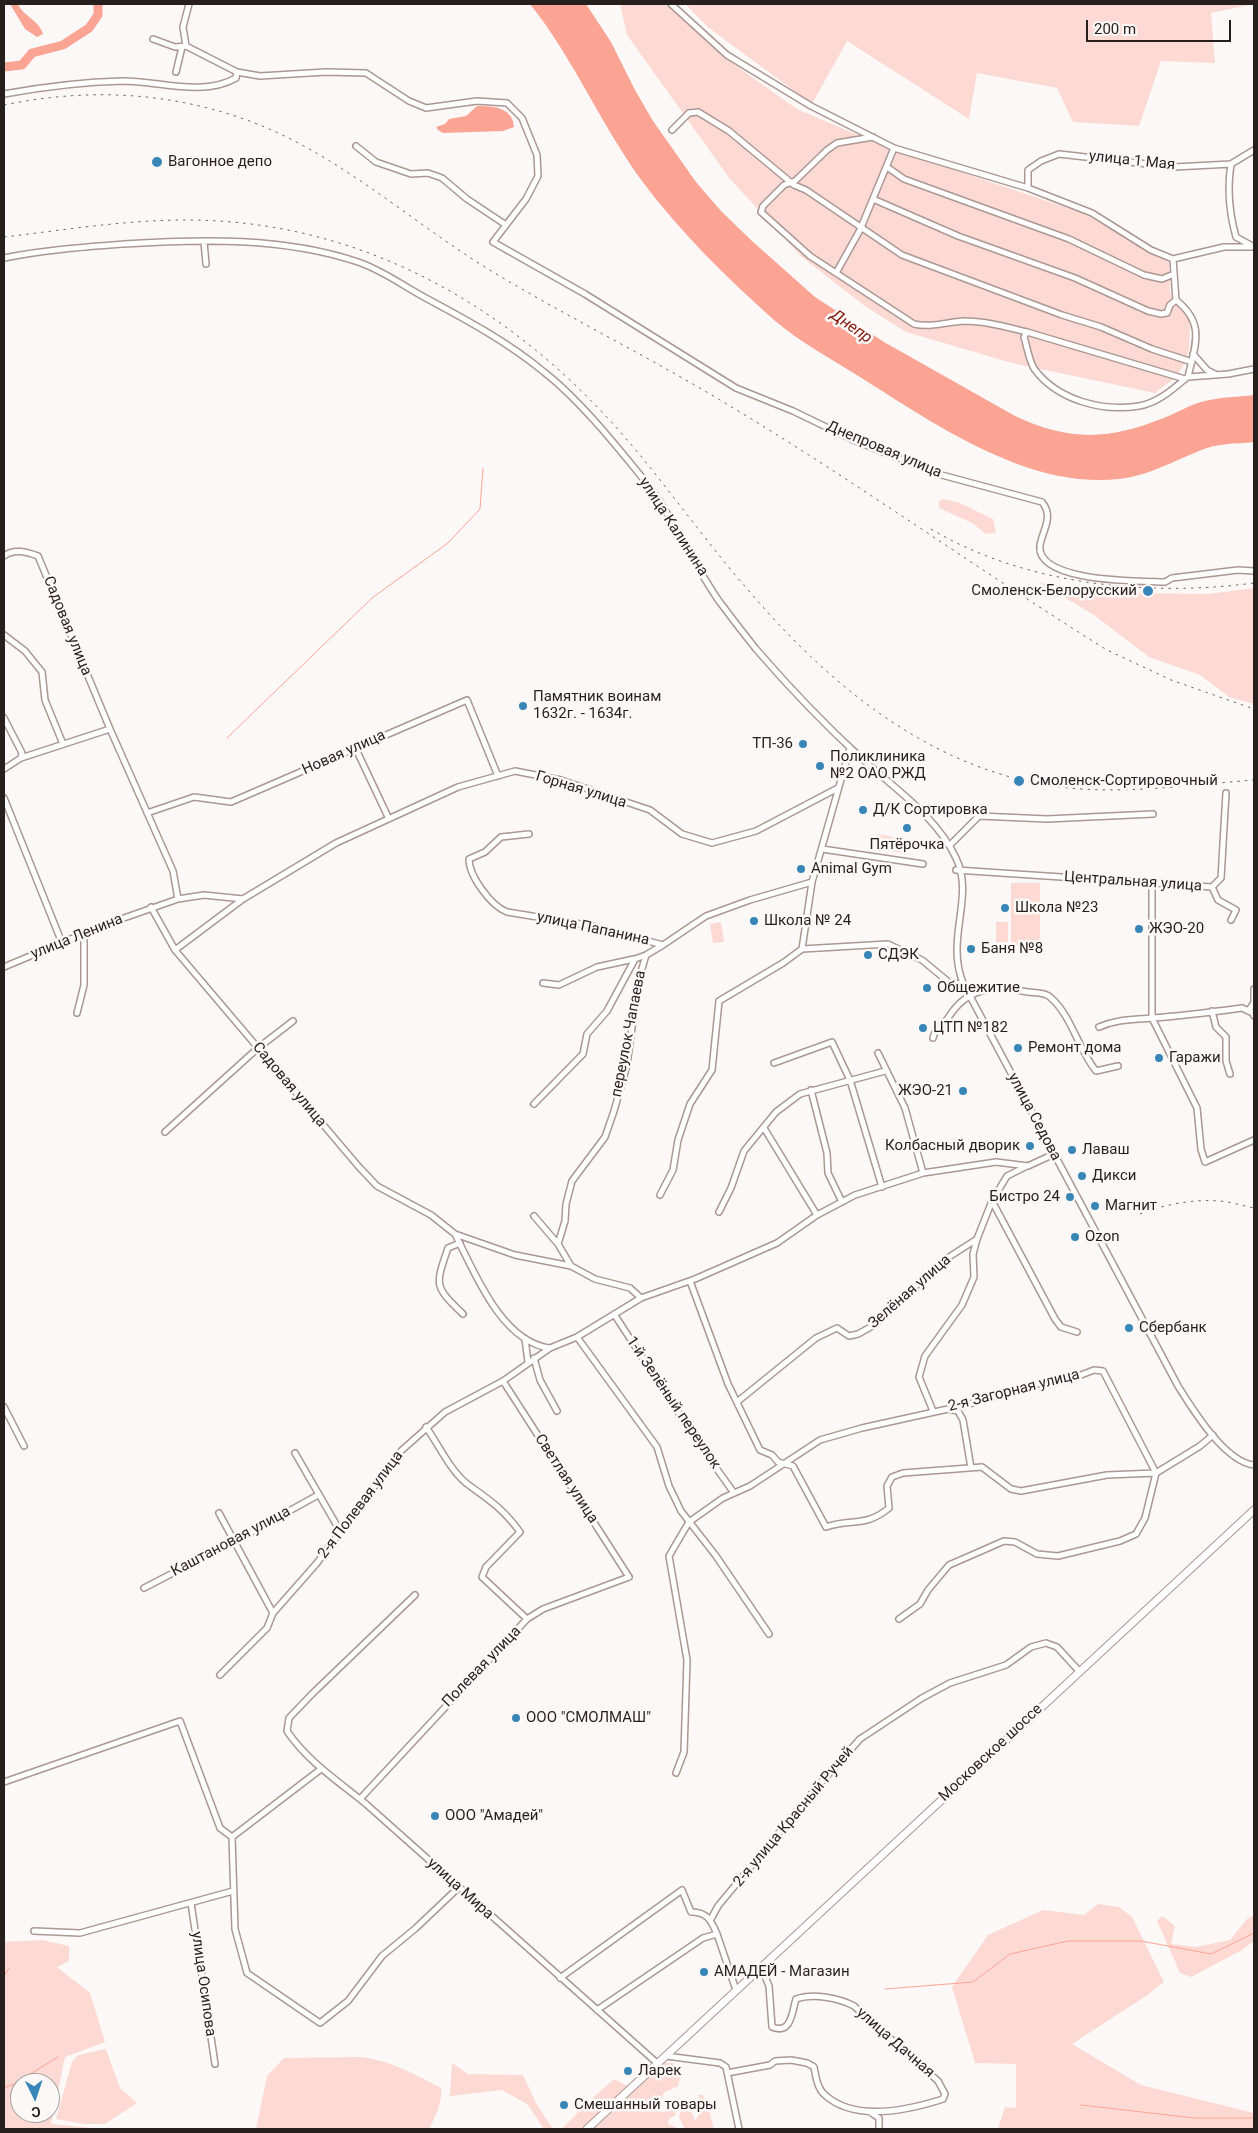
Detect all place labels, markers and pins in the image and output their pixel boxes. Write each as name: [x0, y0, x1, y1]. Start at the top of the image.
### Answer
place label: Вагонное депо: [168, 153, 272, 171]
marker: Вагонное депо: [150, 155, 164, 169]
place label: Смоленск-Белорусский: [971, 582, 1137, 600]
marker: Смоленск-Белорусский: [1141, 584, 1155, 598]
place label: Памятник воинам 1632г. - 1634г.: [533, 688, 661, 723]
marker: Памятник воинам 1632г. - 1634г.: [517, 700, 529, 712]
place label: ТП-36: [752, 735, 793, 753]
marker: ТП-36: [797, 738, 809, 750]
place label: Поликлиника №2 ОАО РЖД: [830, 748, 926, 783]
marker: Поликлиника №2 ОАО РЖД: [814, 760, 826, 772]
place label: Смоленск-Сортировочный: [1030, 772, 1218, 790]
marker: Смоленск-Сортировочный: [1012, 774, 1026, 788]
place label: Д/К Сортировка: [873, 801, 988, 819]
marker: Д/К Сортировка: [857, 804, 869, 816]
marker: Пятёрочка: [901, 822, 913, 834]
place label: Пятёрочка: [870, 836, 944, 854]
place label: Animal Gym: [811, 860, 892, 878]
marker: Animal Gym: [795, 863, 807, 875]
place label: Школа №23: [1015, 899, 1098, 917]
marker: Школа №23: [999, 902, 1011, 914]
place label: Школа № 24: [764, 912, 851, 930]
marker: Школа № 24: [748, 915, 760, 927]
place label: ЖЭО-20: [1149, 920, 1204, 938]
marker: ЖЭО-20: [1133, 923, 1145, 935]
place label: Баня №8: [981, 940, 1043, 958]
marker: Баня №8: [965, 943, 977, 955]
place label: СДЭК: [878, 946, 919, 964]
marker: СДЭК: [862, 949, 874, 961]
place label: Общежитие: [937, 979, 1020, 997]
marker: Общежитие: [921, 982, 933, 994]
place label: ЦТП №182: [933, 1019, 1008, 1037]
marker: ЦТП №182: [917, 1022, 929, 1034]
place label: Ремонт дома: [1028, 1039, 1121, 1057]
marker: Ремонт дома: [1012, 1042, 1024, 1054]
place label: Гаражи: [1169, 1049, 1221, 1067]
marker: Гаражи: [1153, 1052, 1165, 1064]
place label: ЖЭО-21: [898, 1082, 953, 1100]
marker: ЖЭО-21: [957, 1085, 969, 1097]
place label: Колбасный дворик: [885, 1137, 1020, 1155]
marker: Колбасный дворик: [1024, 1140, 1036, 1152]
place label: Лаваш: [1082, 1141, 1130, 1159]
marker: Лаваш: [1066, 1144, 1078, 1156]
place label: Дикси: [1092, 1167, 1136, 1185]
marker: Дикси: [1076, 1170, 1088, 1182]
place label: Бистро 24: [989, 1188, 1060, 1206]
marker: Бистро 24: [1064, 1191, 1076, 1203]
place label: Магнит: [1105, 1197, 1157, 1215]
marker: Магнит: [1089, 1200, 1101, 1212]
place label: Ozon: [1085, 1228, 1119, 1246]
marker: Ozon: [1069, 1231, 1081, 1243]
place label: Сбербанк: [1139, 1319, 1207, 1337]
marker: Сбербанк: [1123, 1322, 1135, 1334]
place label: ООО "СМОЛМАШ": [526, 1709, 651, 1727]
marker: ООО "СМОЛМАШ": [510, 1712, 522, 1724]
place label: ООО "Амадей": [445, 1807, 543, 1825]
marker: ООО "Амадей": [429, 1810, 441, 1822]
place label: АМАДЕЙ - Магазин: [714, 1963, 850, 1981]
marker: АМАДЕЙ - Магазин: [698, 1966, 710, 1978]
place label: Ларек: [638, 2062, 681, 2080]
marker: Ларек: [622, 2065, 634, 2077]
place label: Смешанный товары: [574, 2096, 717, 2114]
marker: Смешанный товары: [558, 2099, 570, 2111]

